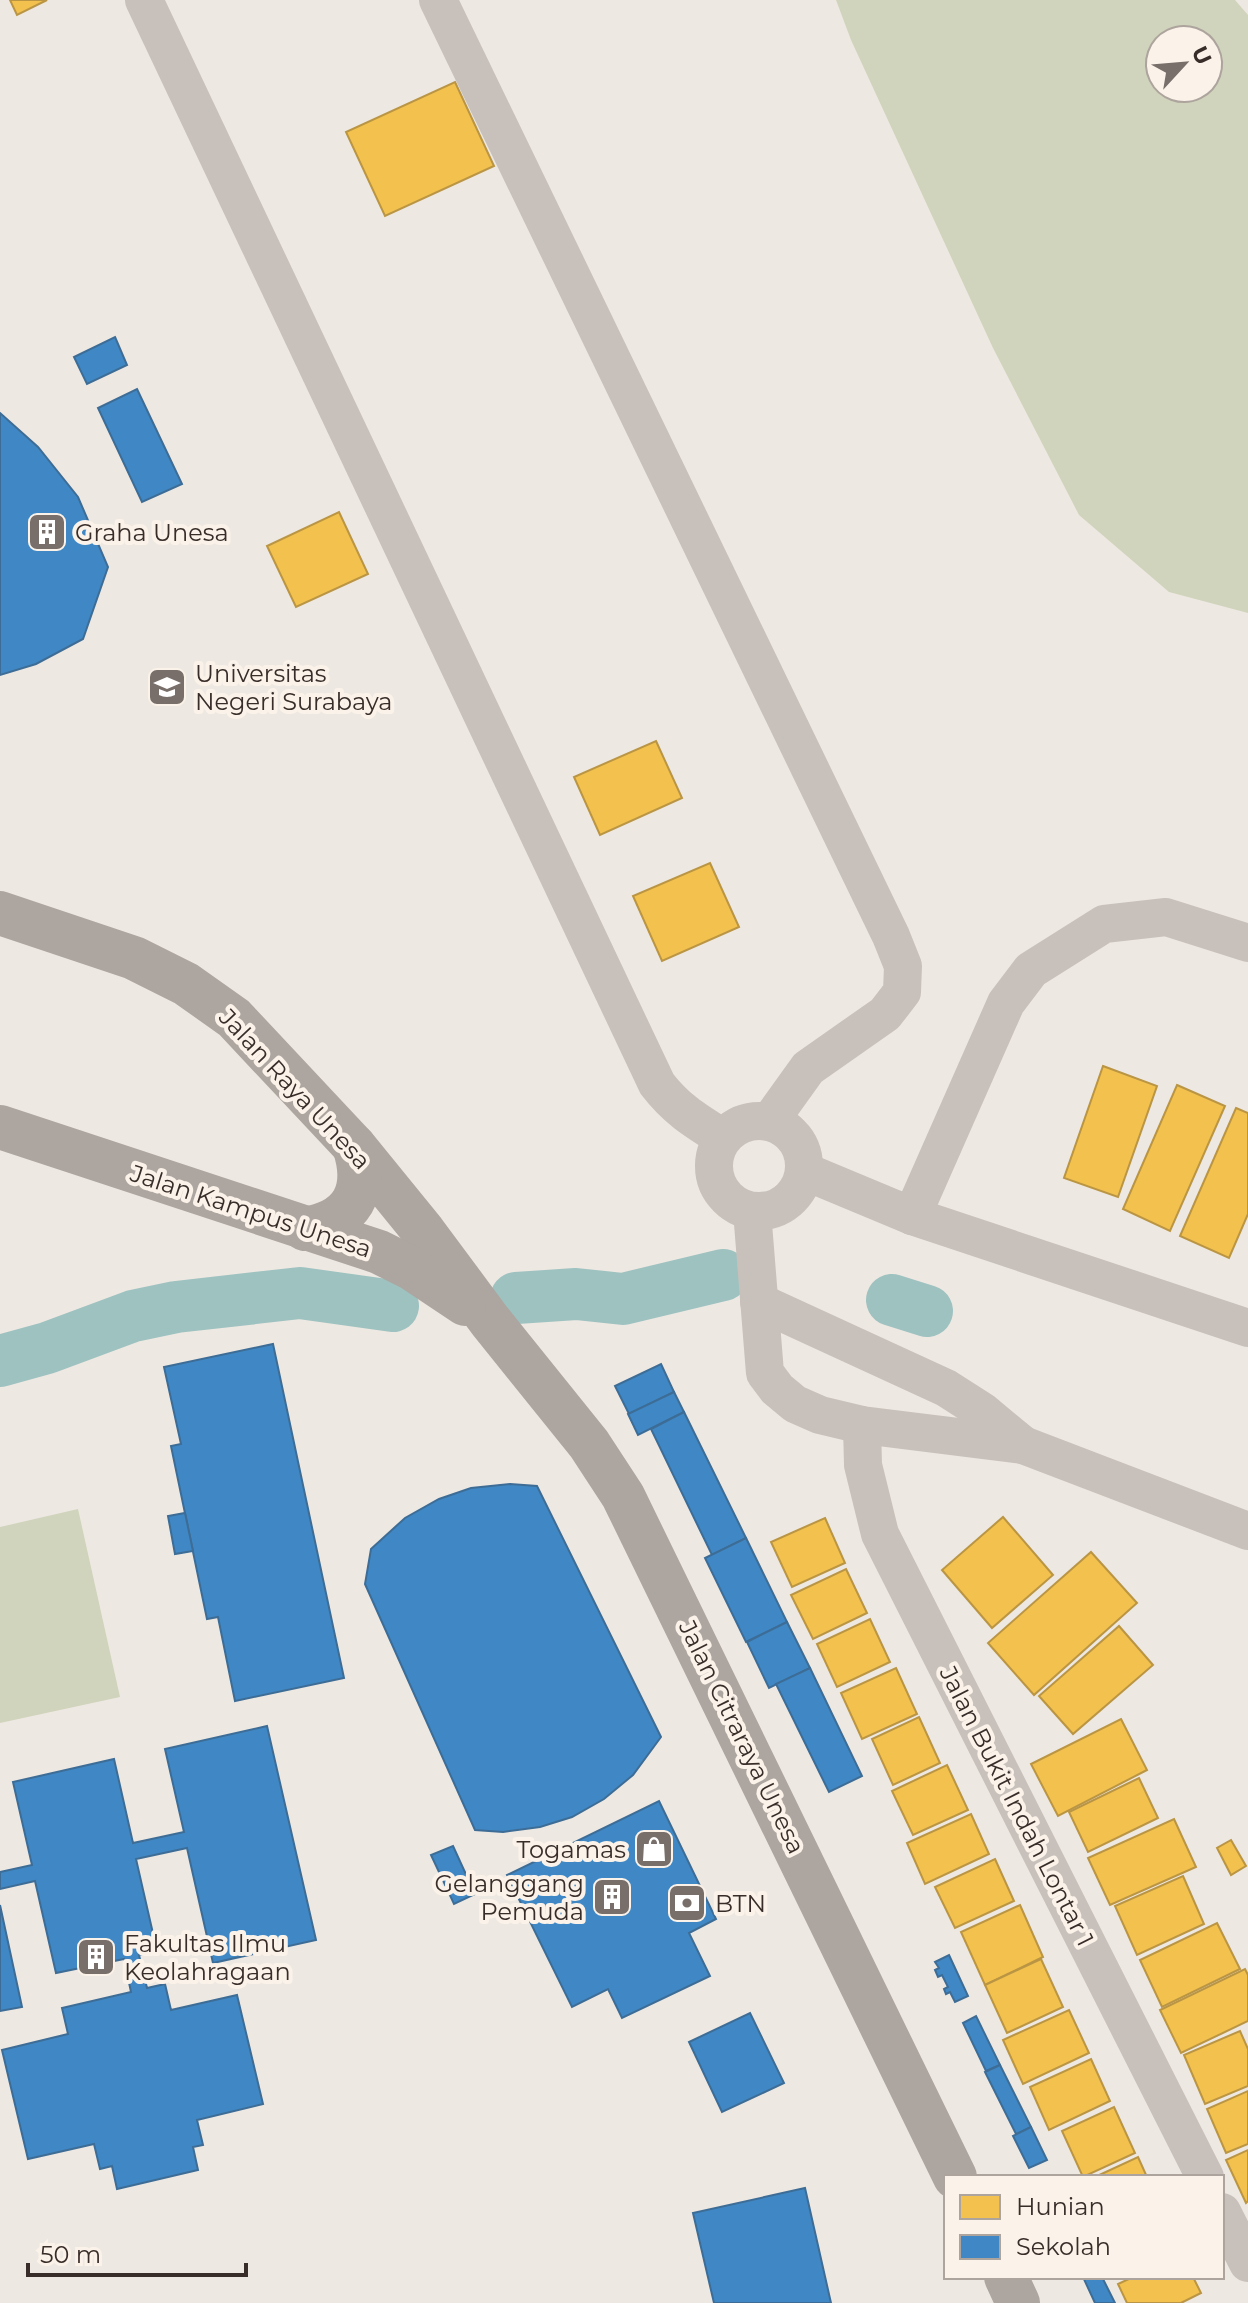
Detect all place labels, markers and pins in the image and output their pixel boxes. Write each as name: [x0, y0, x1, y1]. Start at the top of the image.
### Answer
building icon: Graha Unesa: [26, 511, 68, 553]
place label: Graha Unesa: [75, 518, 229, 547]
place label: Universitas Negeri Surabaya: [195, 659, 392, 716]
school or university icon: Universitas Negeri Surabaya: [146, 666, 188, 708]
shop icon: Togamas: [633, 1828, 675, 1870]
place label: Togamas: [517, 1835, 626, 1864]
place label: Gelanggang Pemuda: [434, 1869, 584, 1926]
building icon: Gelanggang Pemuda: [591, 1876, 633, 1918]
bank icon: BTN: [666, 1882, 708, 1924]
place label: BTN: [715, 1889, 766, 1918]
place label: Fakultas Ilmu Keolahragaan: [124, 1929, 291, 1986]
building icon: Fakultas Ilmu Keolahragaan: [75, 1936, 117, 1978]

